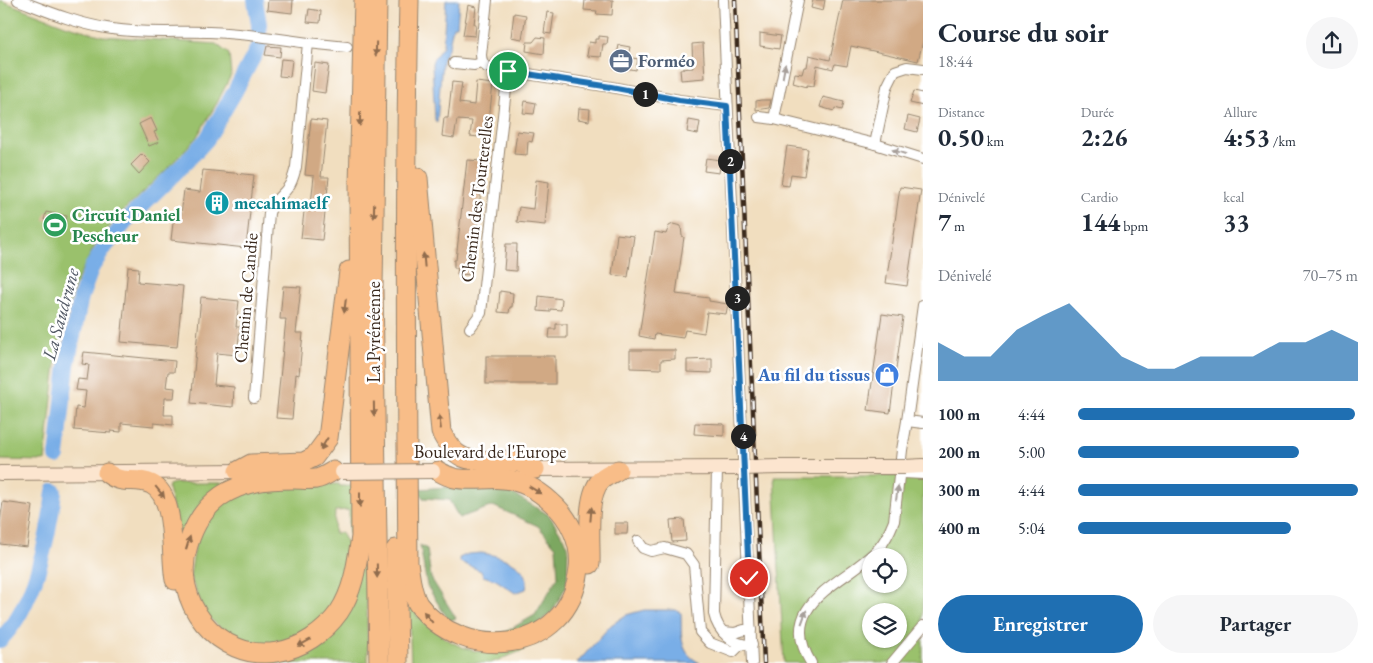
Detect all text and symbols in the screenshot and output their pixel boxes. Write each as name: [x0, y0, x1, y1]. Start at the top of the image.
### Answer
text: Course du soir: [938, 14, 1109, 50]
button: share: [1306, 17, 1358, 69]
one-way arrow: [372, 41, 380, 57]
office icon: Forméo: [608, 48, 634, 74]
place label: Forméo: [638, 49, 695, 72]
pin: [487, 50, 529, 92]
text: 18:44: [938, 51, 973, 72]
icon: arrive: [494, 57, 522, 85]
one-way arrow: [780, 63, 788, 79]
pin: 1: [632, 82, 658, 106]
text: 1: [642, 85, 649, 103]
text: Distance: [938, 103, 985, 121]
text: Durée: [1081, 103, 1114, 121]
text: Allure: [1223, 103, 1257, 121]
one-way arrow: [356, 111, 364, 127]
street label: Chemin des Tourterelles: [455, 114, 498, 284]
text: 0.50: [938, 121, 984, 153]
text: 2:26: [1081, 121, 1127, 153]
text: 4:53: [1223, 121, 1270, 153]
text: km: [984, 132, 1004, 150]
text: /km: [1270, 132, 1296, 150]
pin: 2: [718, 148, 742, 174]
one-way arrow: [891, 148, 906, 156]
text: 2: [727, 152, 734, 170]
text: Dénivelé: [938, 188, 985, 206]
text: Cardio: [1081, 188, 1118, 206]
text: kcal: [1223, 188, 1244, 206]
building icon: mecahimaelf: [204, 190, 230, 216]
place label: mecahimaelf: [234, 191, 330, 214]
place label: Circuit Daniel Pescheur: [72, 203, 181, 247]
one-way arrow: [370, 203, 378, 219]
text: 7: [938, 206, 951, 238]
text: 144: [1081, 206, 1120, 238]
text: 33: [1223, 206, 1250, 238]
sports icon: Circuit Daniel Pescheur: [42, 212, 68, 238]
text: m: [951, 217, 965, 235]
text: bpm: [1120, 217, 1149, 235]
street label: Chemin de Candie: [228, 232, 263, 364]
one-way arrow: [420, 252, 428, 268]
water label: La Saudrune: [36, 265, 85, 364]
text: Dénivelé: [938, 265, 992, 286]
text: 70–75 m: [1303, 265, 1358, 286]
street label: La Pyrénéenne: [362, 281, 385, 383]
pin: 3: [724, 286, 750, 310]
text: 3: [734, 289, 741, 307]
one-way arrow: [341, 298, 349, 314]
shop icon: Au fil du tissus: [874, 362, 900, 388]
place label: Au fil du tissus: [757, 363, 870, 386]
one-way arrow: [370, 401, 378, 417]
text: 100 m: [938, 404, 980, 425]
text: 4:44: [1018, 404, 1045, 425]
one-way arrow: [436, 414, 444, 430]
pin: 4: [730, 424, 756, 448]
text: 4: [740, 427, 747, 445]
one-way arrow: [320, 436, 328, 451]
street label: Boulevard de l'Europe: [414, 440, 566, 463]
text: 200 m: [938, 442, 980, 463]
text: 5:00: [1018, 442, 1045, 463]
text: 300 m: [938, 480, 980, 501]
text: 4:44: [1018, 480, 1045, 501]
one-way arrow: [894, 485, 902, 501]
one-way arrow: [154, 486, 165, 499]
one-way arrow: [528, 486, 541, 495]
one-way arrow: [356, 492, 364, 508]
one-way arrow: [587, 506, 595, 522]
text: 400 m: [938, 518, 980, 539]
text: 5:04: [1018, 518, 1045, 539]
one-way arrow: [185, 535, 193, 550]
map controls: [862, 548, 907, 648]
button: locate: [862, 548, 907, 593]
pin: [728, 557, 770, 599]
one-way arrow: [373, 563, 381, 579]
icon: check: [735, 564, 763, 592]
button: Enregistrer: [938, 595, 1143, 653]
button: Partager: [1153, 595, 1358, 653]
button: layers: [862, 603, 907, 648]
one-way arrow: [801, 609, 809, 624]
one-way arrow: [422, 611, 433, 624]
one-way arrow: [298, 638, 311, 647]

